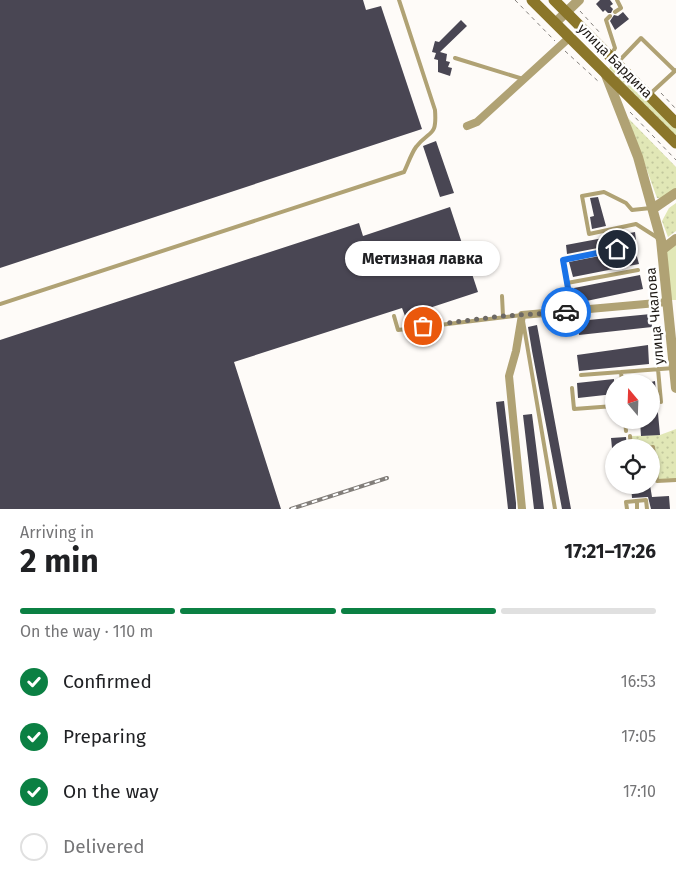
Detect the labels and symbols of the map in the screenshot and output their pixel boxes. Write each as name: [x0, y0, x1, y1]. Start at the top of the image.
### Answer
street label: улица Бардина: [574, 20, 656, 102]
pin: [596, 228, 638, 270]
callout: Метизная лавка: [346, 241, 500, 276]
street label: улица Чкалова: [642, 267, 668, 365]
courier: [541, 287, 591, 337]
pin: [402, 305, 444, 347]
north arrow: [605, 374, 660, 429]

